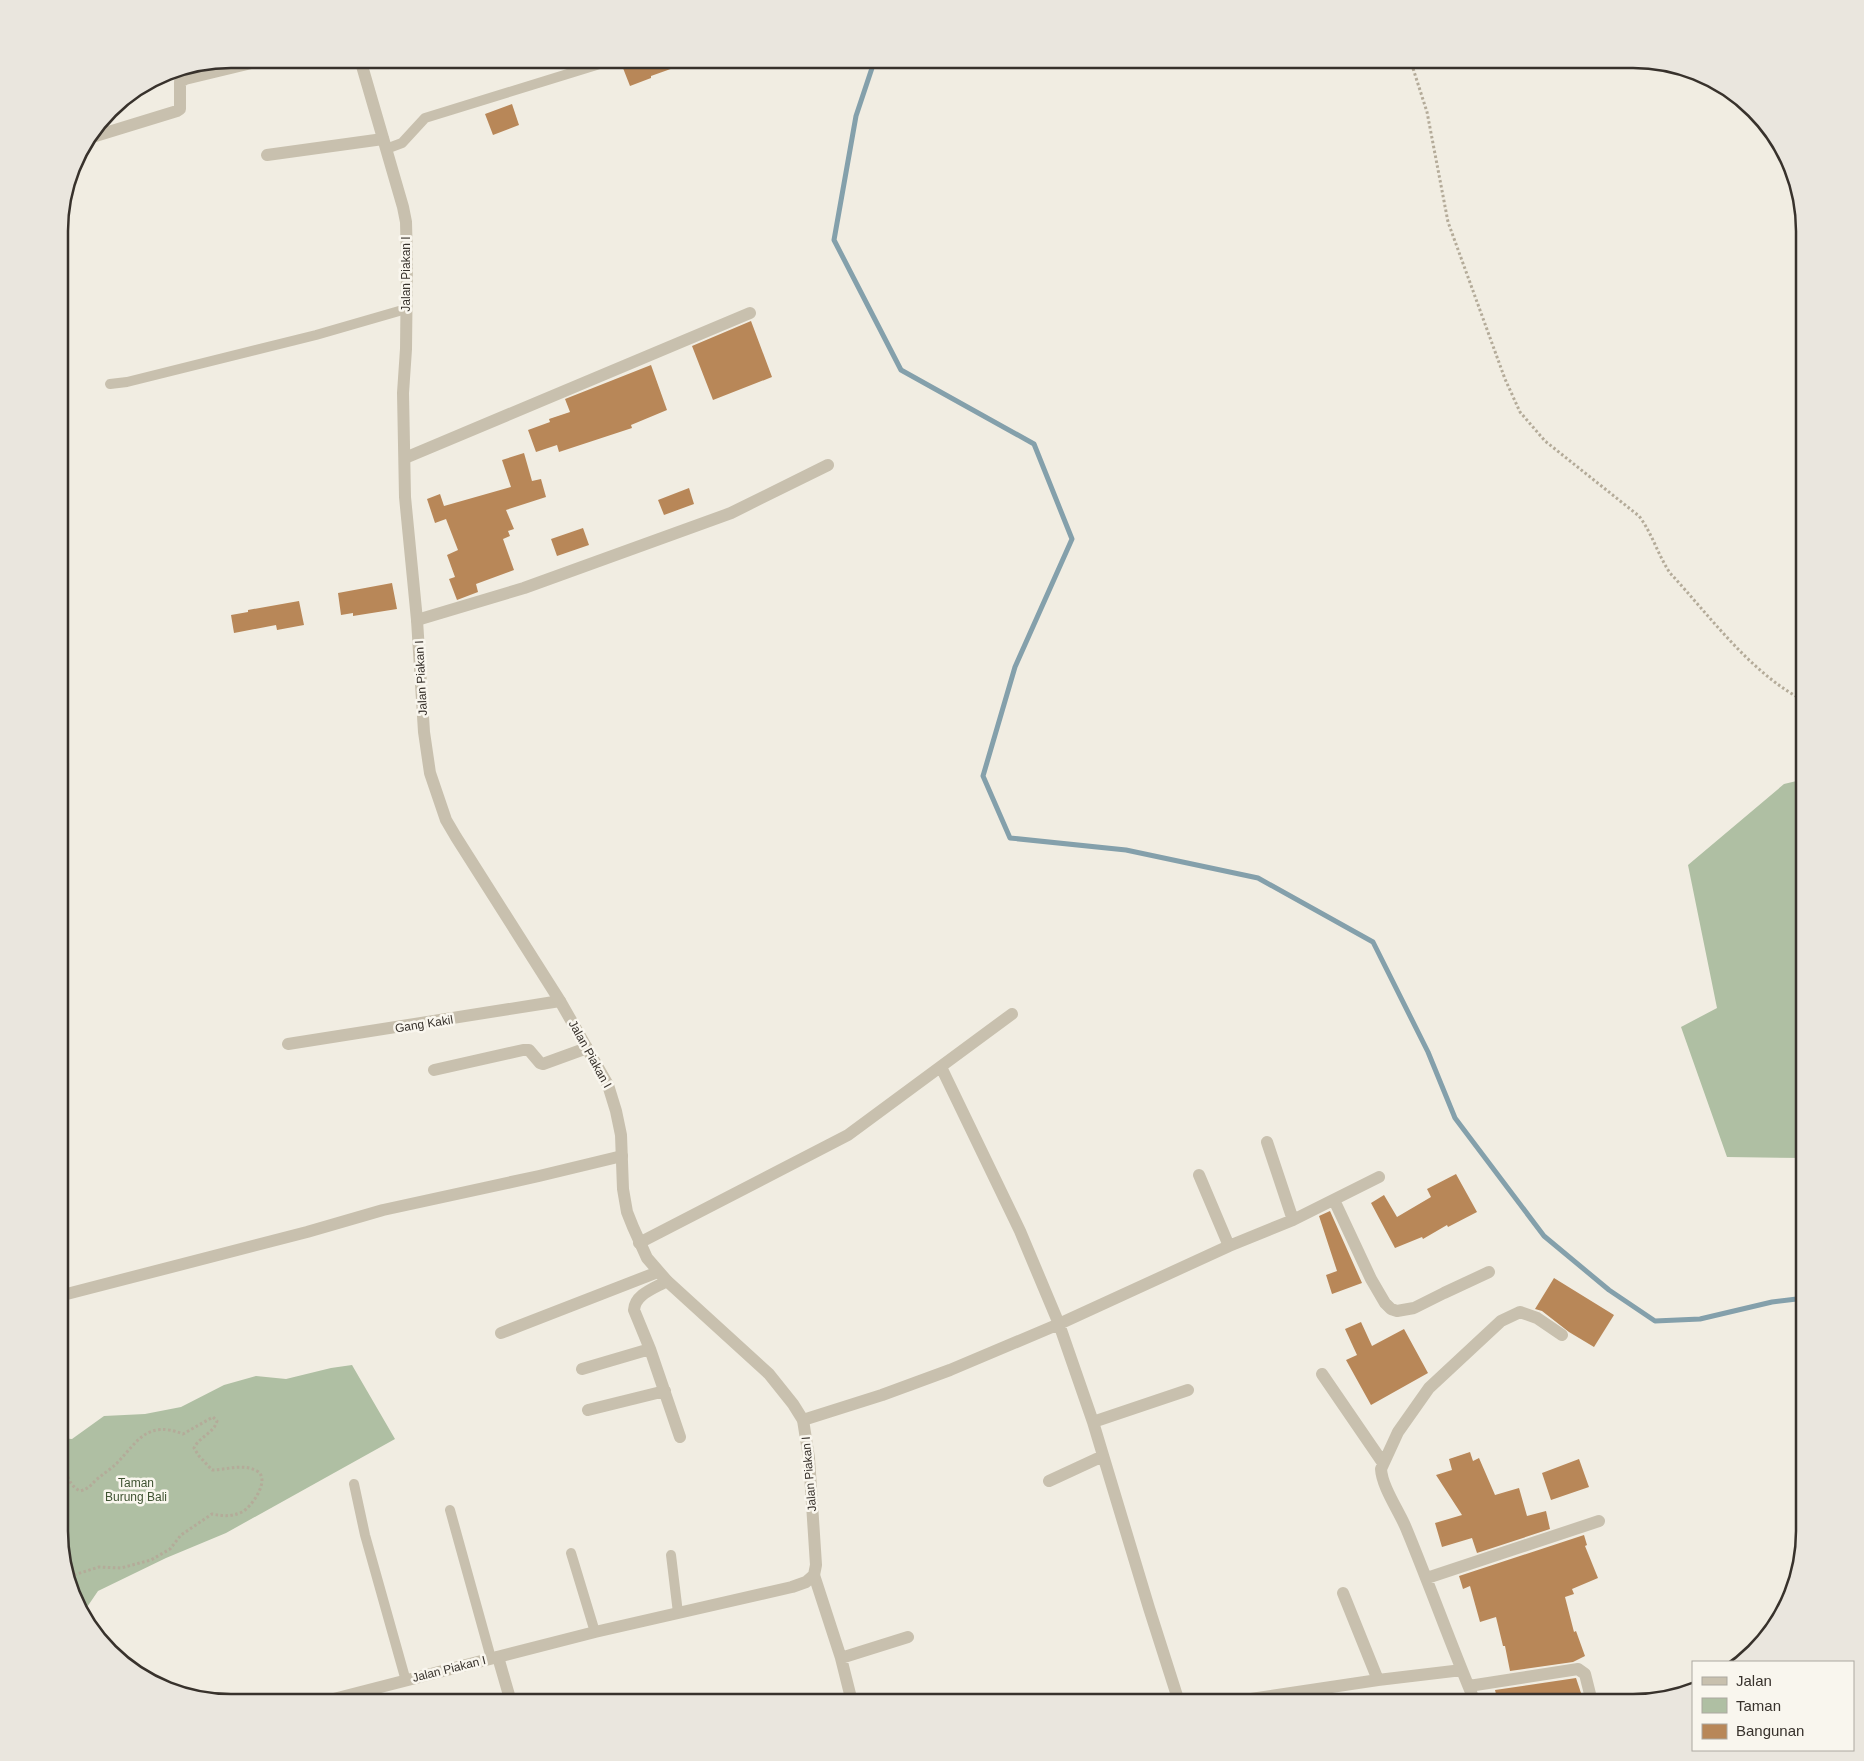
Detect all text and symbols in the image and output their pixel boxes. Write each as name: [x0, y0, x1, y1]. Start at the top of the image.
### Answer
street label: Jalan Piakan I: [399, 236, 413, 312]
street label: Jalan Piakan I: [412, 640, 430, 716]
street label: Gang Kakil: [394, 1012, 454, 1036]
street label: Jalan Piakan I: [566, 1018, 614, 1090]
street label: Jalan Piakan I: [799, 1436, 819, 1512]
park label: Taman Burung Bali: [105, 1476, 167, 1504]
street label: Jalan Piakan I: [411, 1653, 487, 1685]
legend: [1692, 1661, 1854, 1751]
text: Jalan: [1736, 1672, 1772, 1689]
text: Taman: [1736, 1697, 1781, 1714]
text: Bangunan: [1736, 1722, 1804, 1739]

